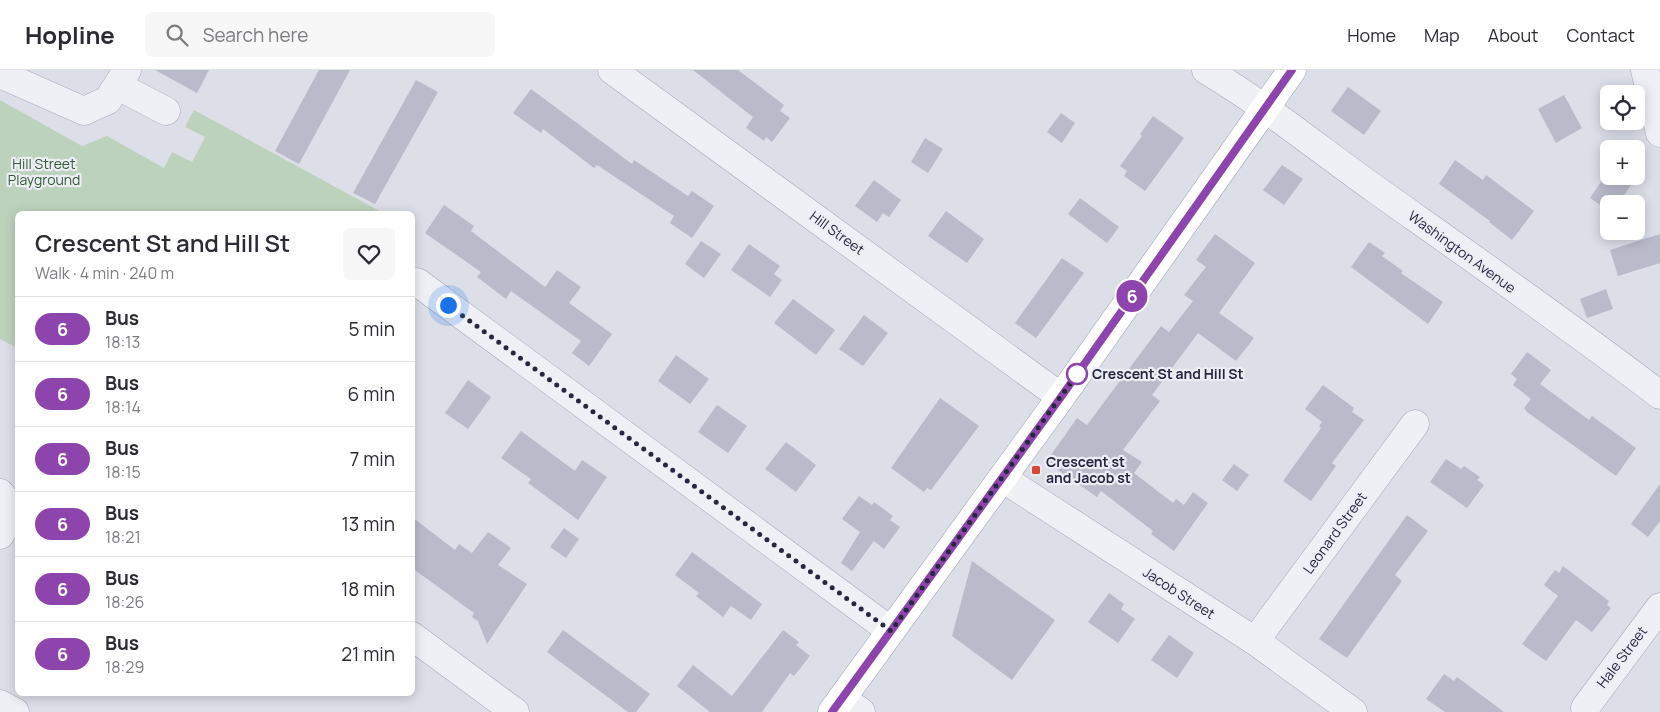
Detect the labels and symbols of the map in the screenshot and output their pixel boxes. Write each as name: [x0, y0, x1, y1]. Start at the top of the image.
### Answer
park label: Hill Street Playground: [8, 154, 80, 189]
street label: Hill Street: [806, 206, 869, 259]
street label: Washington Avenue: [1405, 206, 1520, 297]
line badge: 6: [1116, 280, 1148, 312]
your location: [436, 293, 461, 318]
marker: Crescent St and Hill St: [1066, 363, 1088, 385]
place label: Crescent St and Hill St: [1092, 364, 1244, 383]
place label: Crescent st and Jacob st: [1046, 452, 1131, 487]
marker: Crescent st and Jacob st: [1030, 464, 1042, 476]
street label: Leonard Street: [1298, 488, 1371, 577]
street label: Jacob Street: [1140, 562, 1219, 623]
street label: Hale Street: [1592, 622, 1651, 691]

